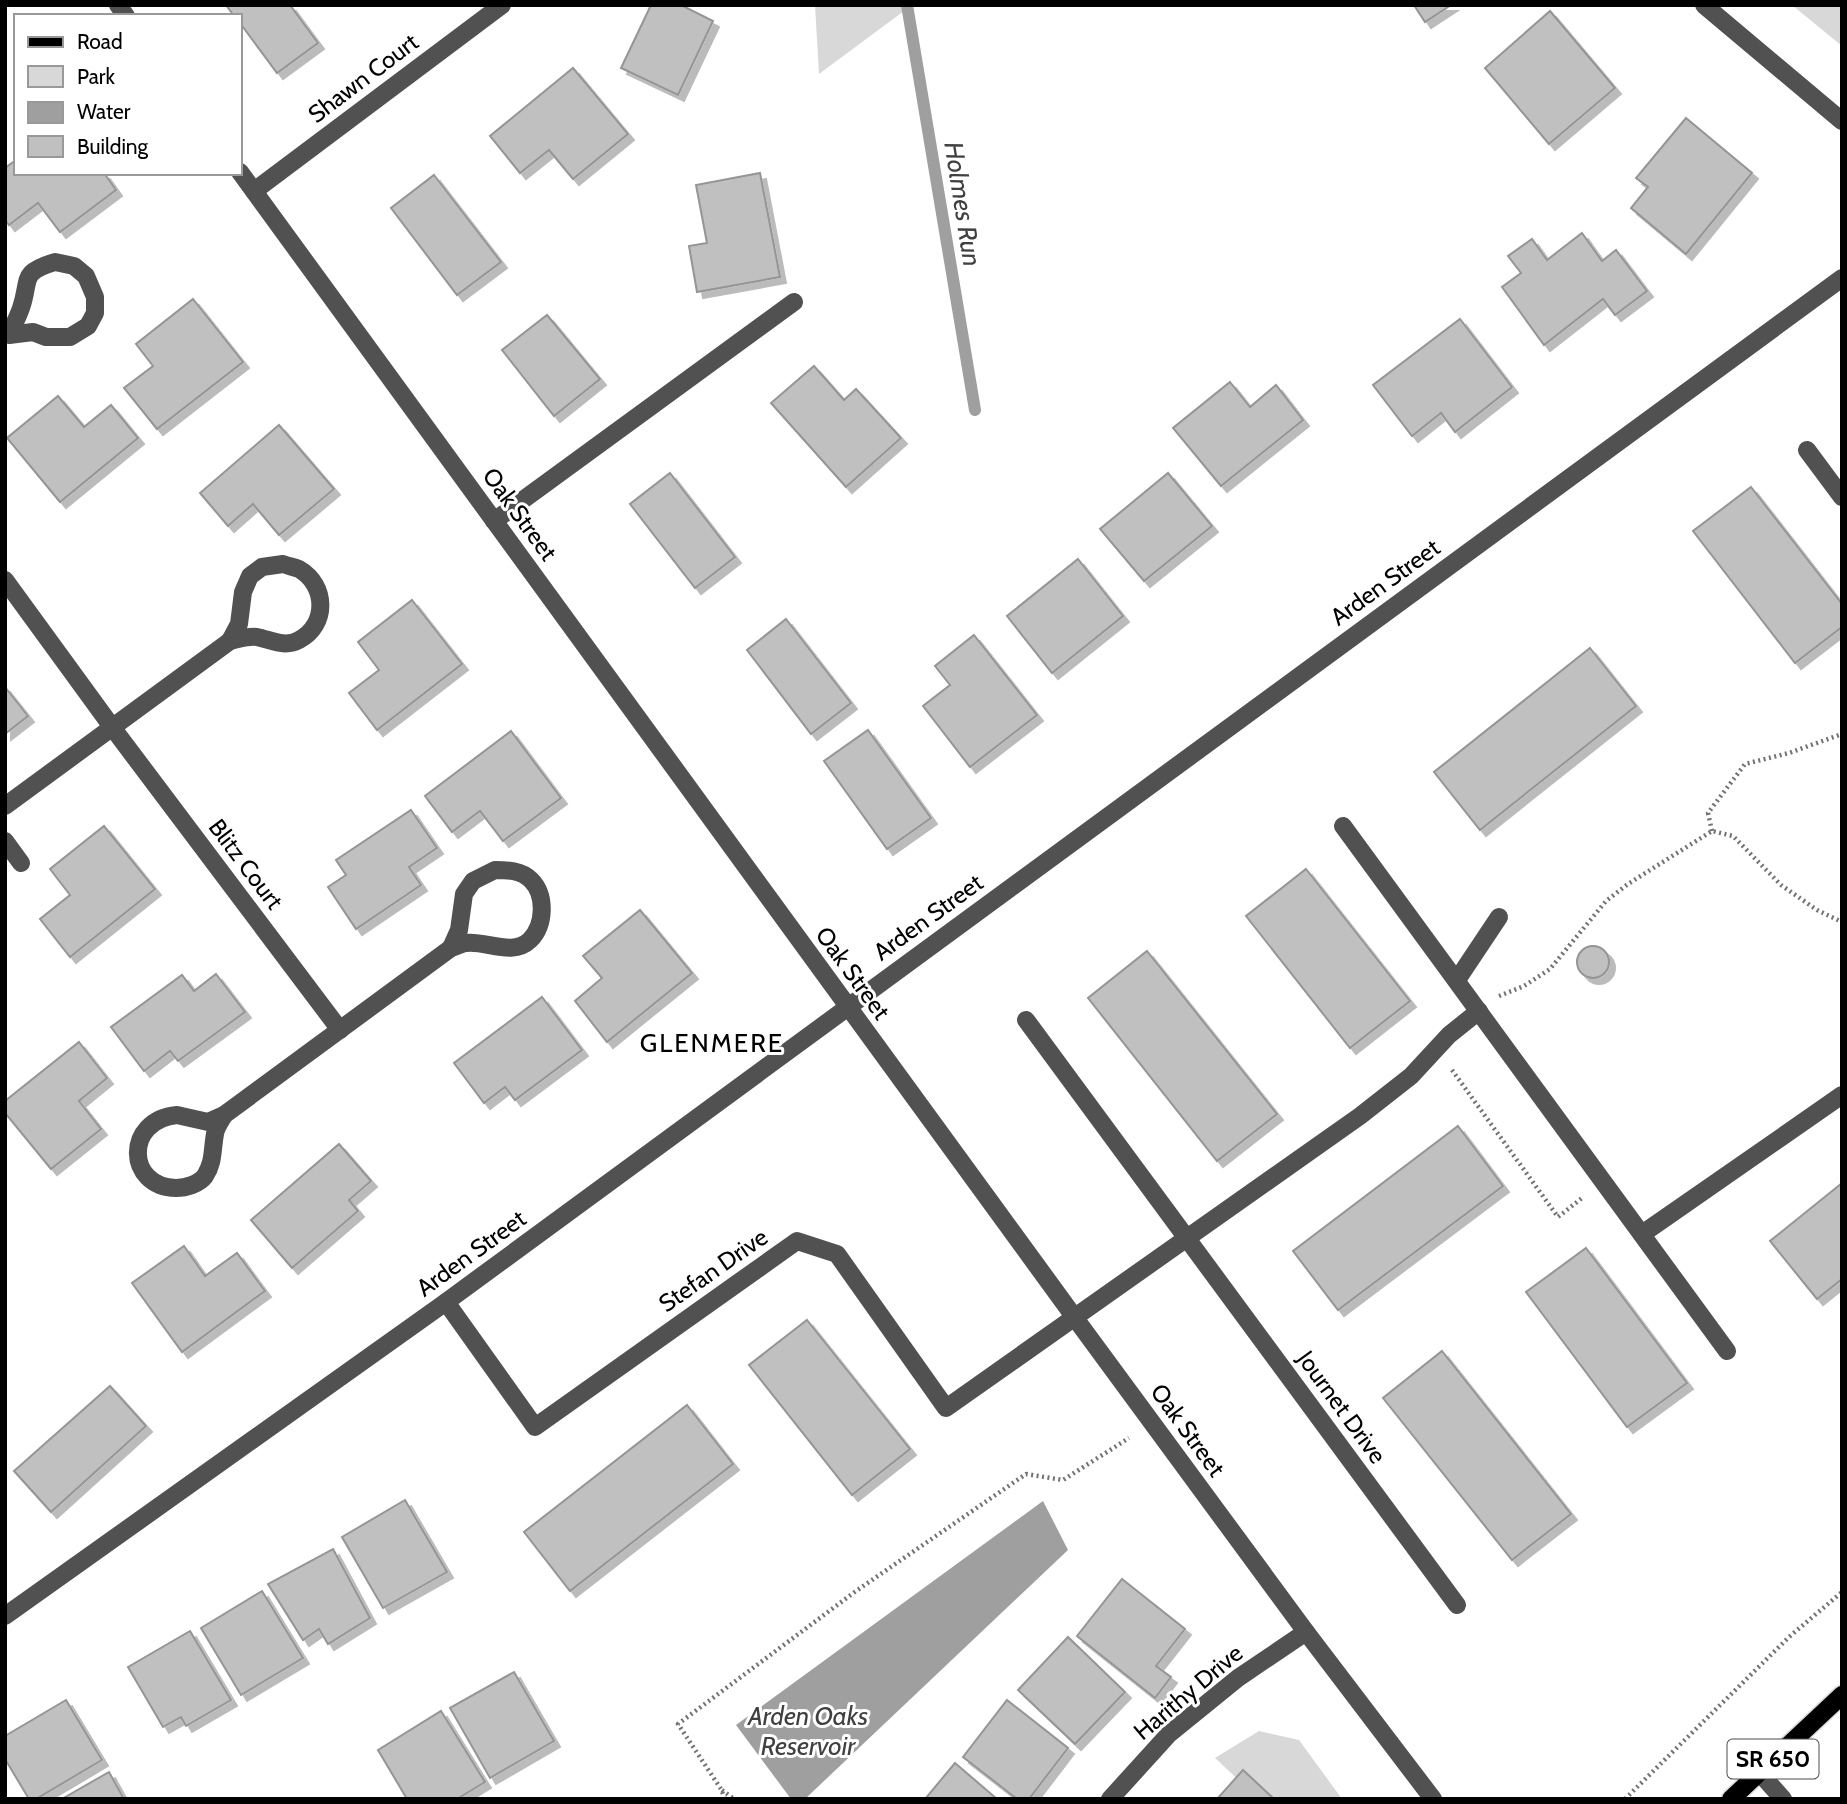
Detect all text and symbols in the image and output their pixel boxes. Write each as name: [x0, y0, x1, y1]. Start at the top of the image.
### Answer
legend: [14, 14, 242, 175]
street label: Shawn Court: [302, 27, 424, 129]
text: Road: [77, 29, 123, 54]
text: Park: [77, 64, 115, 89]
text: Water: [77, 99, 131, 124]
text: Building: [77, 134, 149, 159]
water label: Holmes Run: [937, 139, 989, 269]
street label: Oak Street: [477, 462, 563, 566]
street label: Arden Street: [1325, 533, 1445, 631]
street label: Blitz Court: [203, 813, 289, 915]
street label: Arden Street: [868, 868, 988, 966]
street label: Oak Street: [810, 921, 896, 1025]
district label: GLENMERE: [640, 1027, 784, 1059]
street label: Arden Street: [411, 1204, 531, 1302]
street label: Stefan Drive: [653, 1222, 773, 1318]
street label: Journet Drive: [1291, 1344, 1393, 1469]
street label: Oak Street: [1145, 1378, 1231, 1482]
street label: Harithy Drive: [1128, 1638, 1248, 1746]
water label: Arden Oaks Reservoir: [747, 1700, 868, 1762]
road number: SR 650: [1728, 1740, 1818, 1778]

